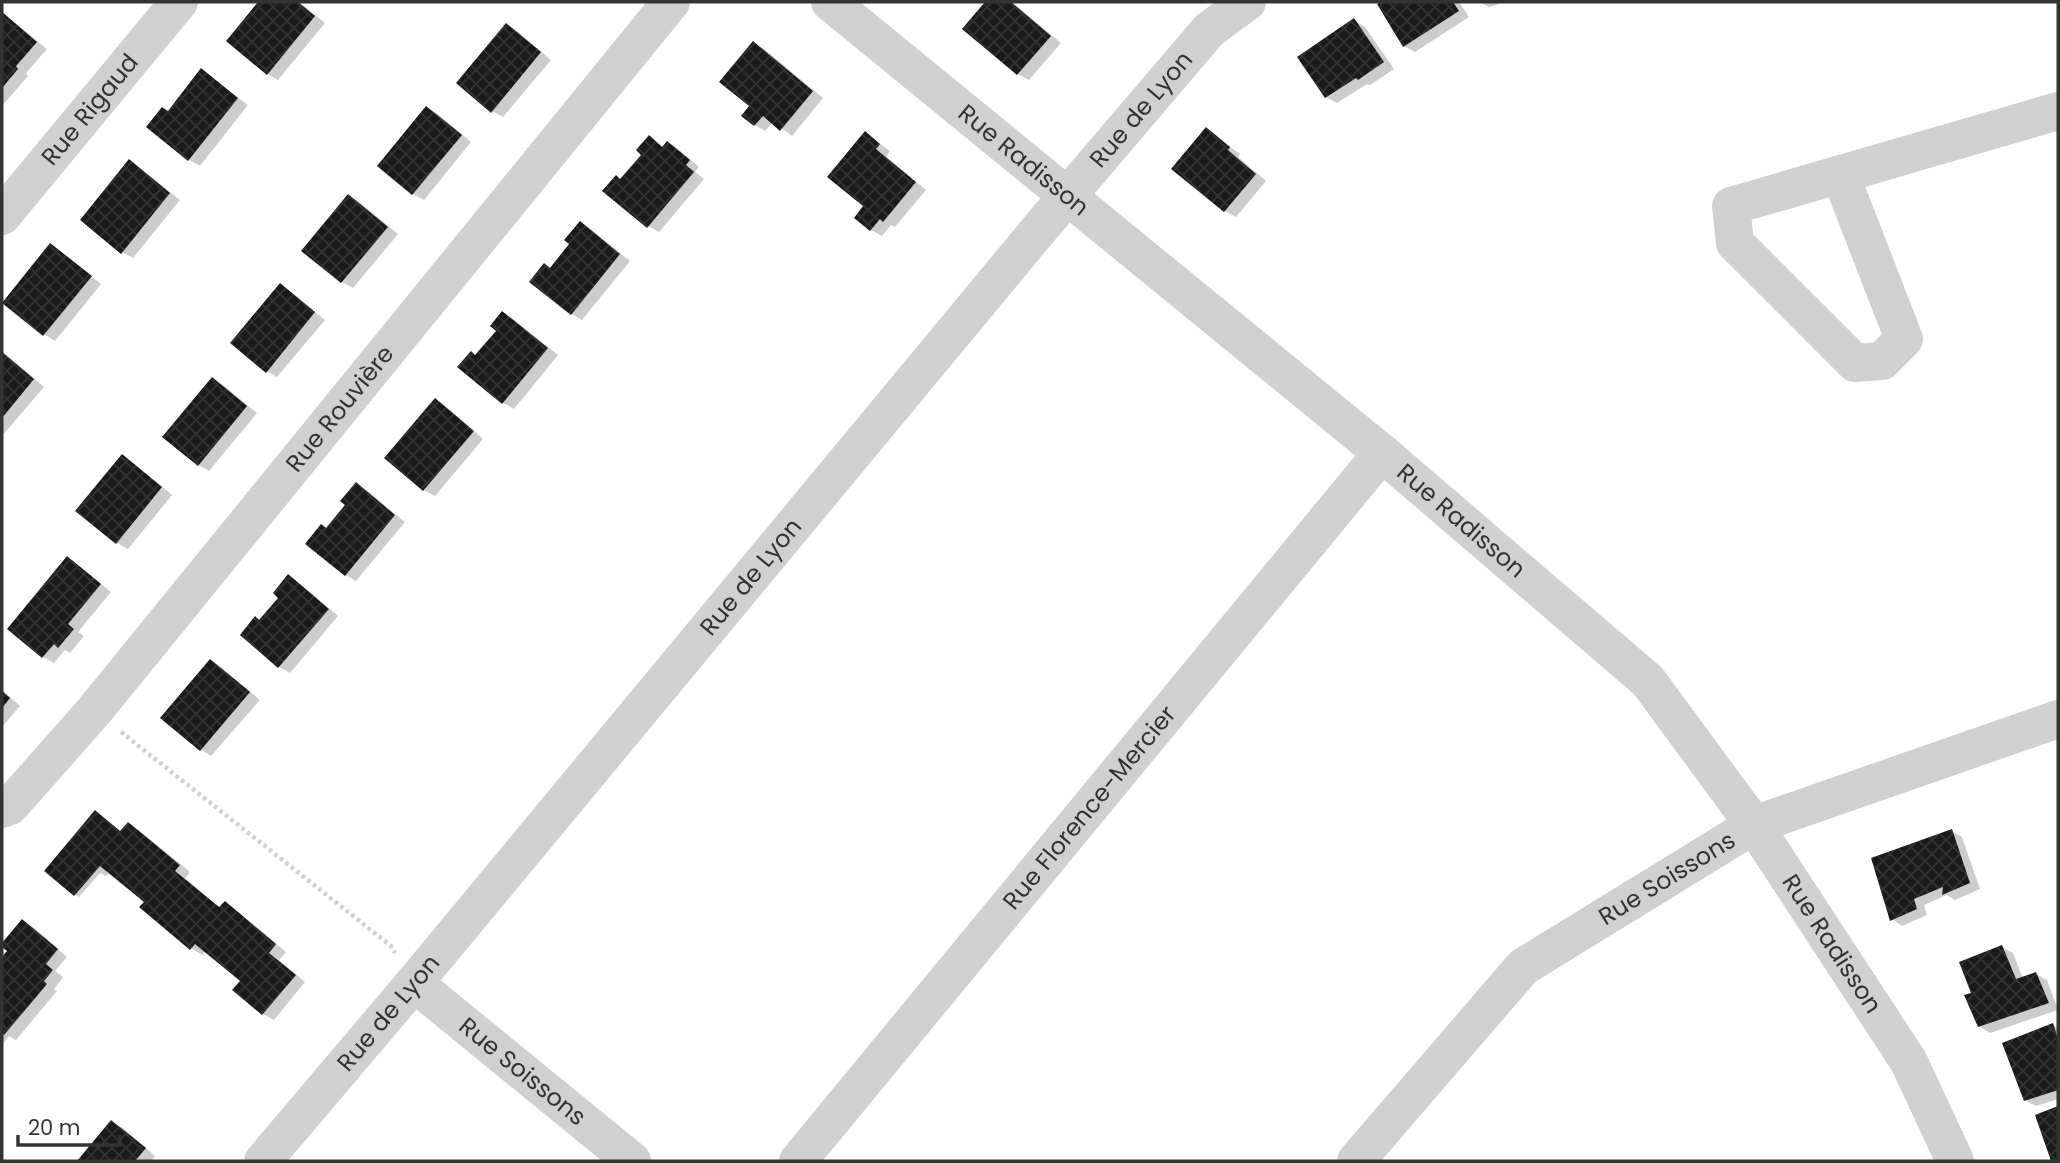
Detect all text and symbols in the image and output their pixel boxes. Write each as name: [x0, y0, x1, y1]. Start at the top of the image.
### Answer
street label: Rue de Lyon: [1082, 44, 1200, 174]
street label: Rue Rigaud: [34, 46, 146, 172]
street label: Rue Radisson: [951, 96, 1096, 223]
street label: Rue Rouvière: [278, 338, 401, 479]
street label: Rue Radisson: [1390, 456, 1533, 585]
street label: Rue de Lyon: [692, 511, 809, 642]
street label: Rue Florence-Mercier: [995, 698, 1183, 916]
street label: Rue Soissons: [1592, 823, 1741, 933]
street label: Rue Radisson: [1775, 868, 1890, 1020]
street label: Rue de Lyon: [329, 947, 447, 1078]
street label: Rue Soissons: [452, 1009, 593, 1133]
scale bar: [18, 1104, 119, 1148]
text: 20 m: [28, 1113, 81, 1142]

